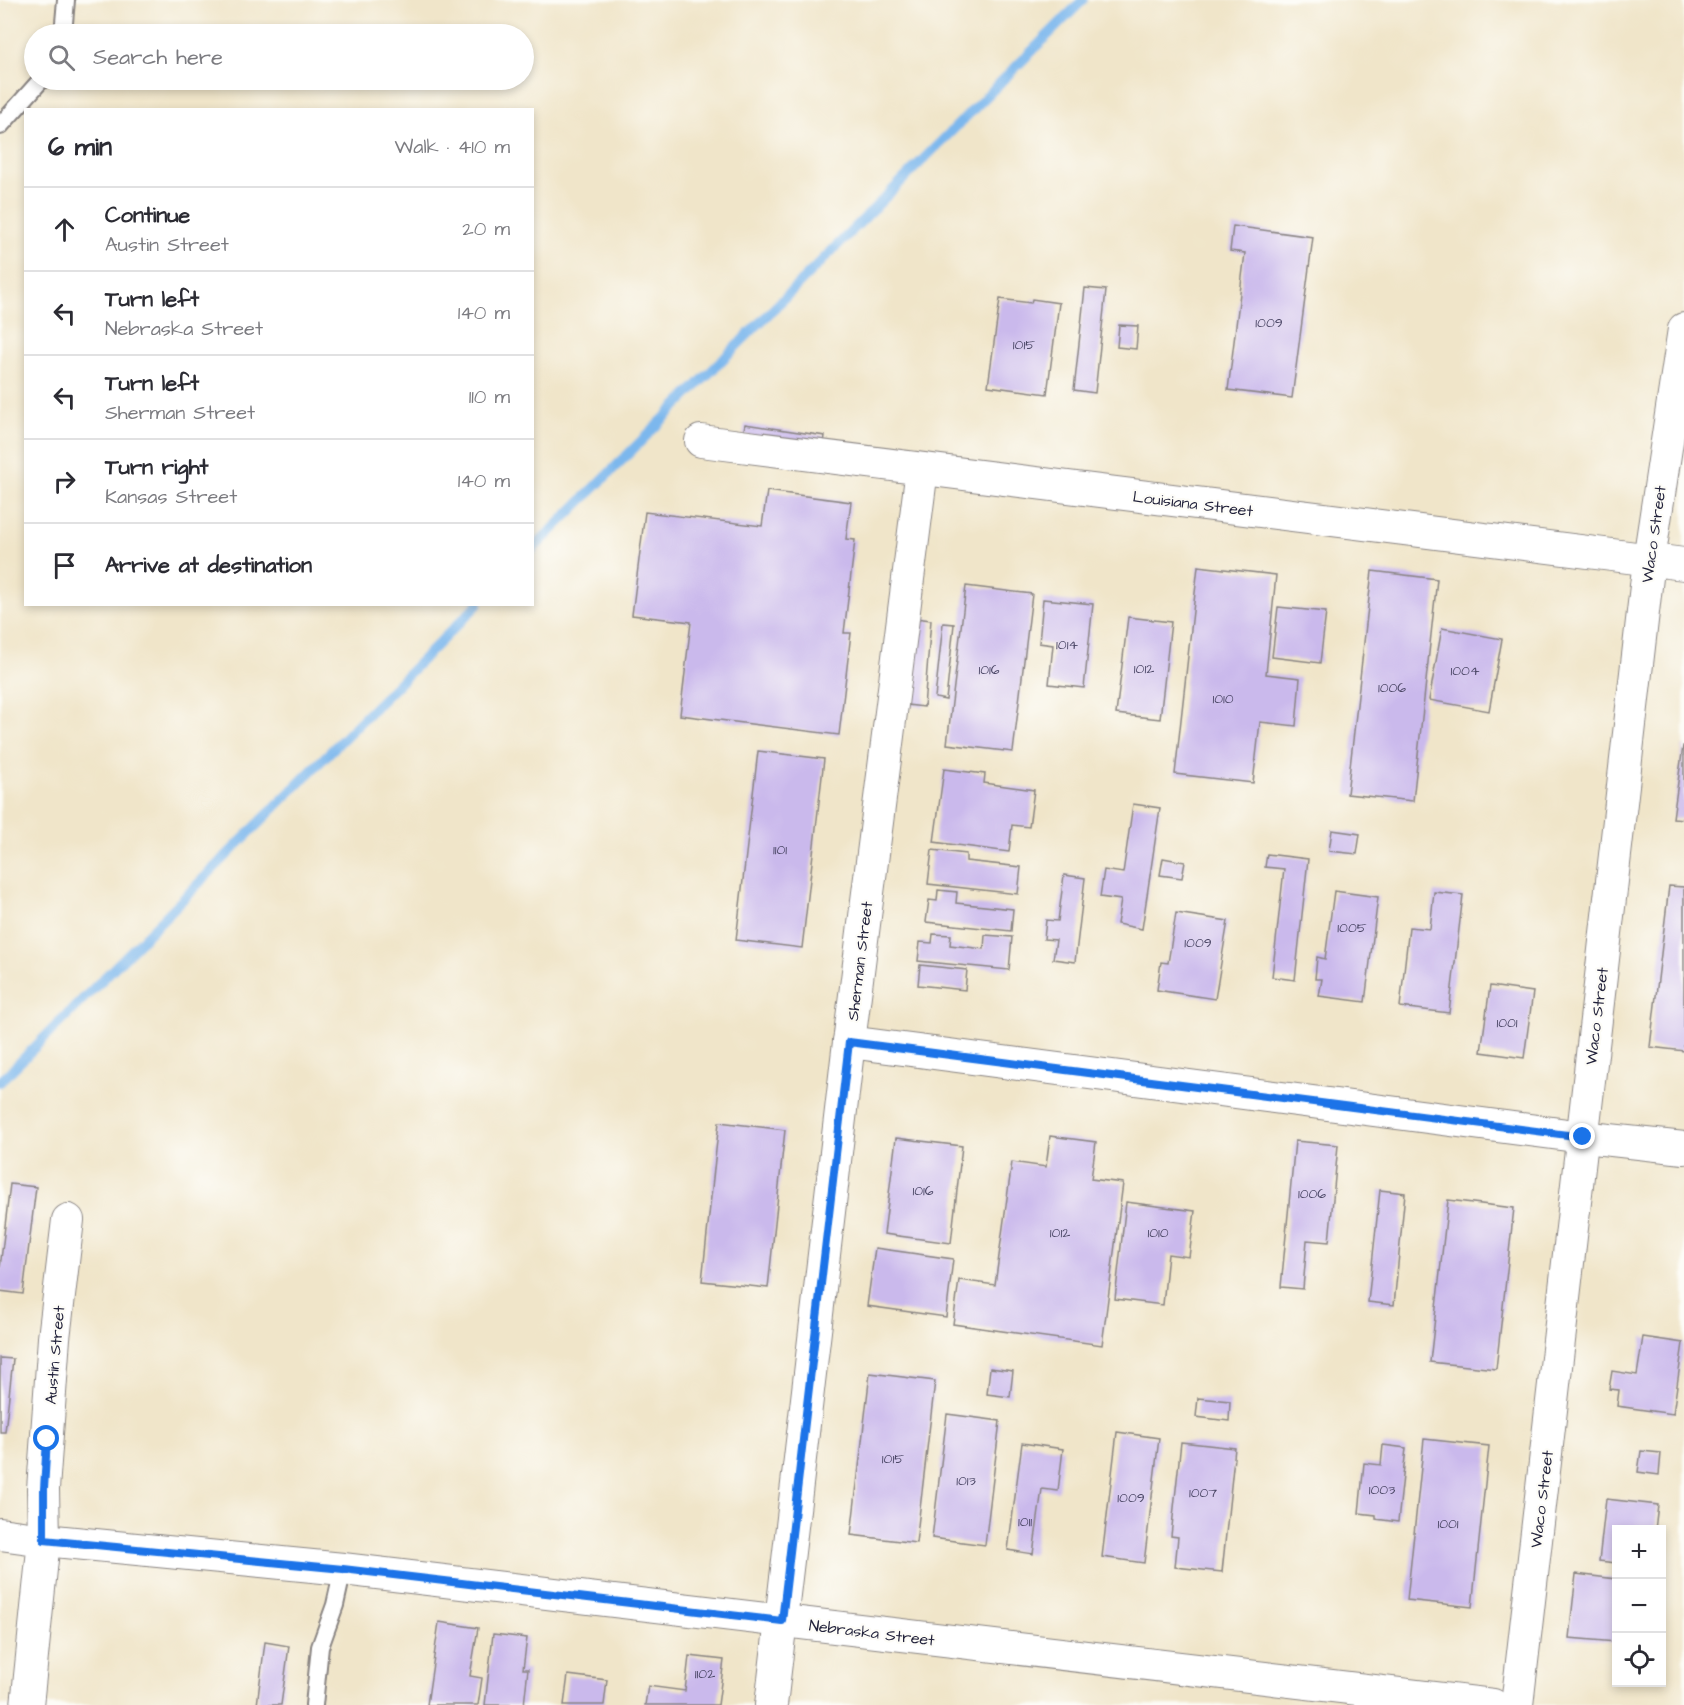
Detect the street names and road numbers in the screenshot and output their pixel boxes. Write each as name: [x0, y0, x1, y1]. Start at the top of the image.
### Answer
street label: Waco Street: [1636, 484, 1672, 584]
street label: Louisiana Street: [1131, 486, 1255, 522]
street label: Sherman Street: [842, 900, 878, 1022]
street label: Waco Street: [1580, 966, 1614, 1066]
street label: Austin Street: [40, 1304, 70, 1405]
street label: Waco Street: [1525, 1449, 1559, 1549]
street label: Nebraska Street: [808, 1614, 936, 1652]

